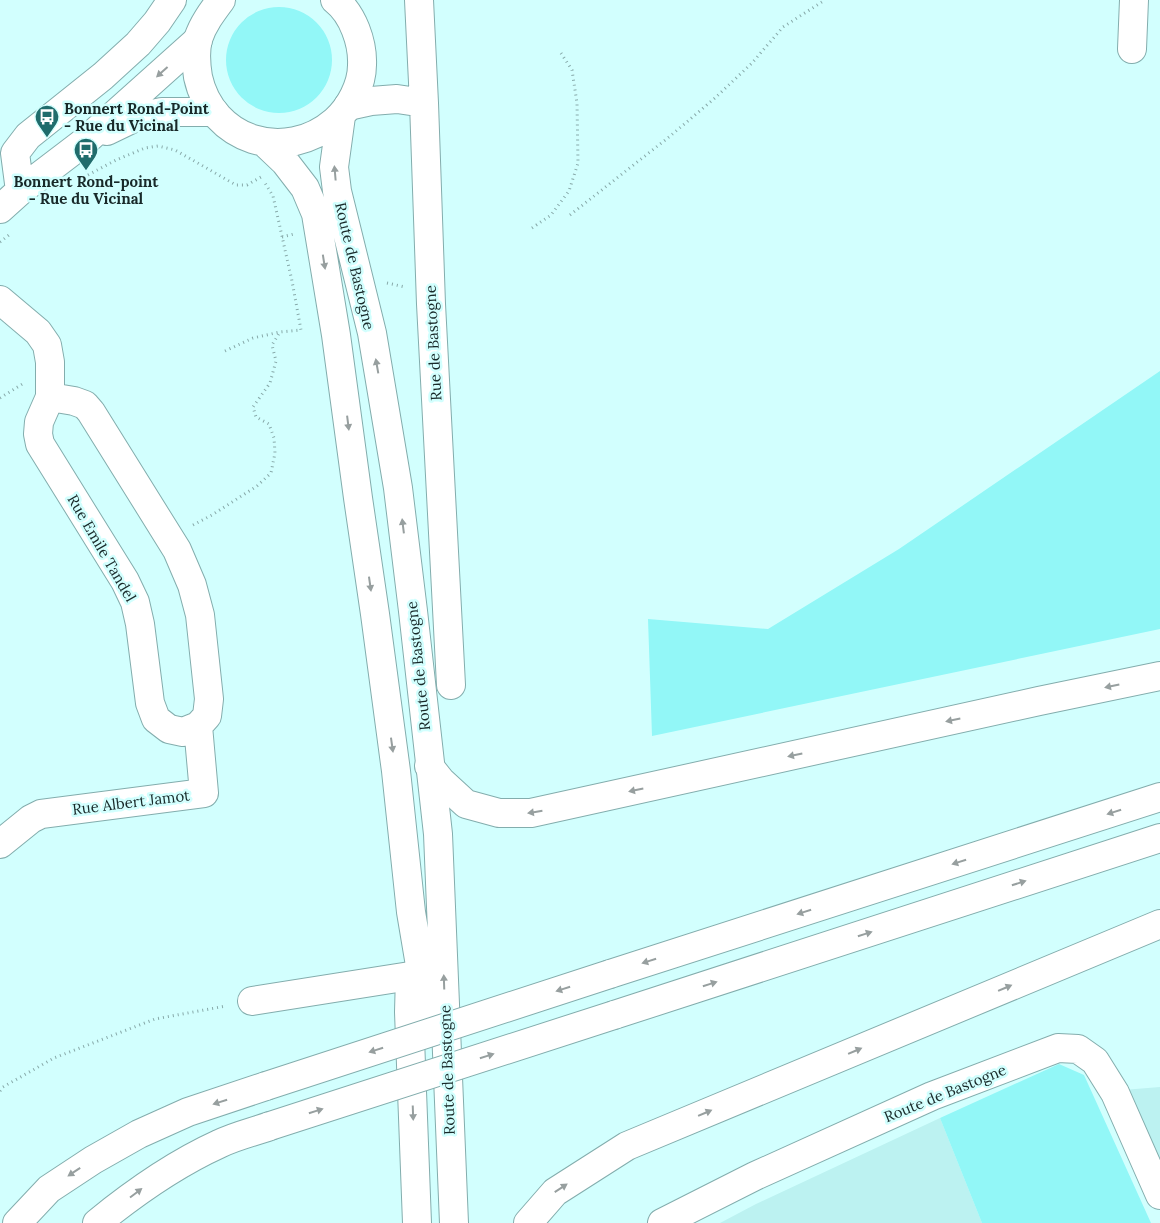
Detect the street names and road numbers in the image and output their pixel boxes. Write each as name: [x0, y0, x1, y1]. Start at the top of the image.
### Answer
street label: Route de Bastogne: [331, 200, 379, 332]
street label: Rue de Bastogne: [420, 285, 446, 401]
street label: Rue Emile Tandel: [64, 491, 140, 605]
street label: Route de Bastogne: [402, 600, 434, 732]
street label: Rue Albert Jamot: [71, 785, 191, 819]
street label: Route de Bastogne: [435, 1005, 459, 1135]
street label: Route de Bastogne: [881, 1060, 1009, 1126]

